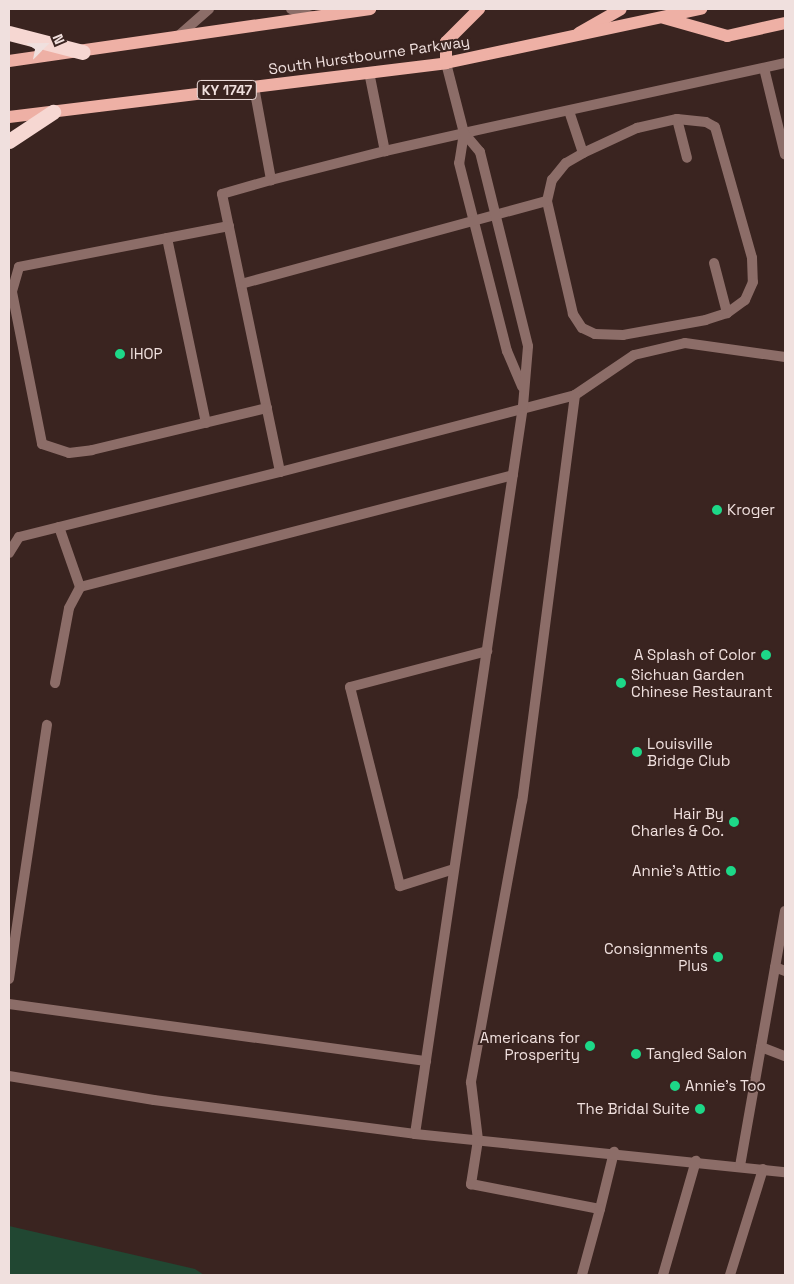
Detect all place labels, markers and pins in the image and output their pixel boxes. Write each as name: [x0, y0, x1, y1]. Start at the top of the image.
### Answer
place label: IHOP: [130, 345, 163, 363]
marker: IHOP: [114, 348, 126, 360]
place label: Kroger: [727, 501, 775, 519]
marker: Kroger: [711, 504, 723, 516]
place label: A Splash of Color: [634, 646, 756, 664]
marker: A Splash of Color: [760, 649, 772, 661]
place label: Sichuan Garden Chinese Restaurant: [631, 665, 773, 700]
marker: Sichuan Garden Chinese Restaurant: [615, 677, 627, 689]
place label: Louisville Bridge Club: [647, 734, 730, 769]
marker: Louisville Bridge Club: [631, 746, 643, 758]
place label: Hair By Charles & Co.: [631, 804, 724, 839]
marker: Hair By Charles & Co.: [728, 816, 740, 828]
place label: Annie's Attic: [632, 862, 721, 880]
marker: Annie's Attic: [725, 865, 737, 877]
place label: Consignments Plus: [604, 939, 708, 974]
marker: Consignments Plus: [712, 951, 724, 963]
place label: Americans for Prosperity: [480, 1028, 580, 1063]
marker: Americans for Prosperity: [584, 1040, 596, 1052]
place label: Tangled Salon: [646, 1045, 747, 1063]
marker: Tangled Salon: [630, 1048, 642, 1060]
place label: Annie's Too: [685, 1077, 766, 1095]
marker: Annie's Too: [669, 1080, 681, 1092]
place label: The Bridal Suite: [577, 1100, 690, 1118]
marker: The Bridal Suite: [694, 1103, 706, 1115]

